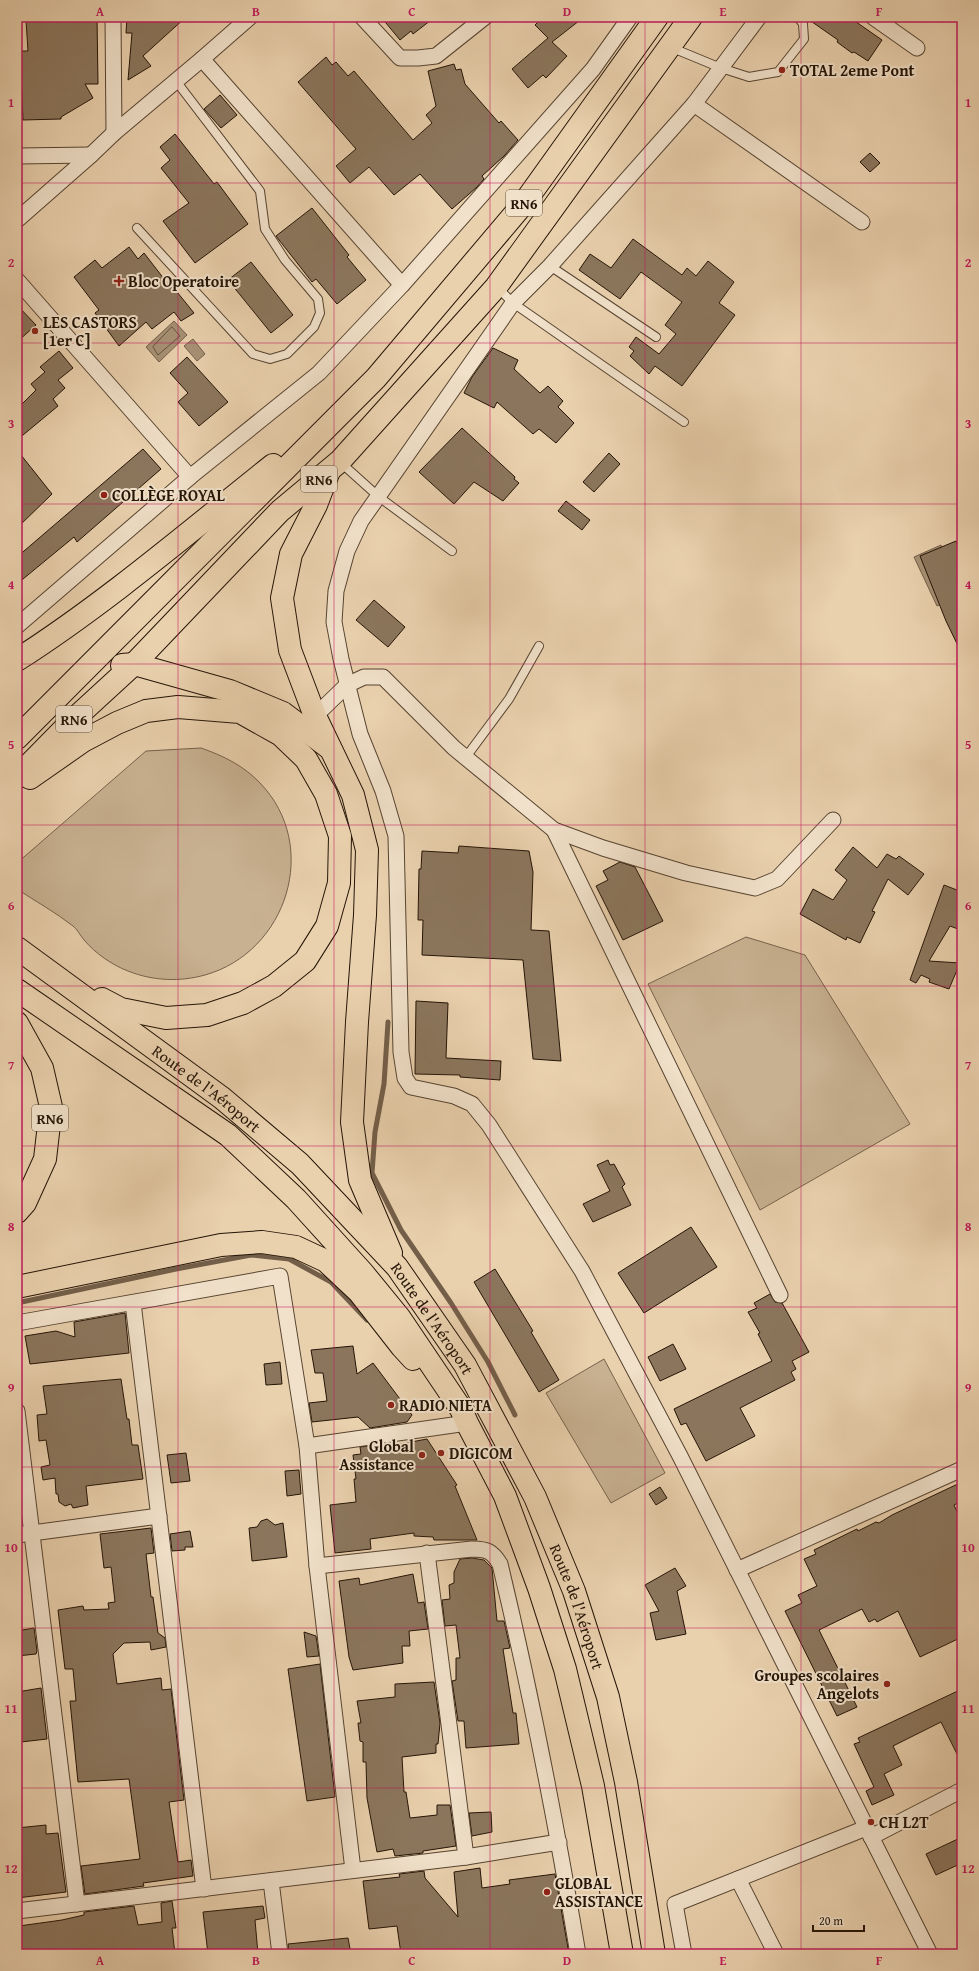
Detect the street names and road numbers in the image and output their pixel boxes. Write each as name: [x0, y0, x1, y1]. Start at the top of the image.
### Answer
road number: RN6: [506, 190, 542, 216]
road number: RN6: [301, 466, 337, 492]
road number: RN6: [56, 706, 92, 732]
street label: Route de l'Aéroport: [147, 1039, 267, 1138]
road number: RN6: [32, 1105, 68, 1131]
street label: Route de l'Aéroport: [385, 1257, 480, 1379]
street label: Route de l'Aéroport: [544, 1540, 611, 1673]

